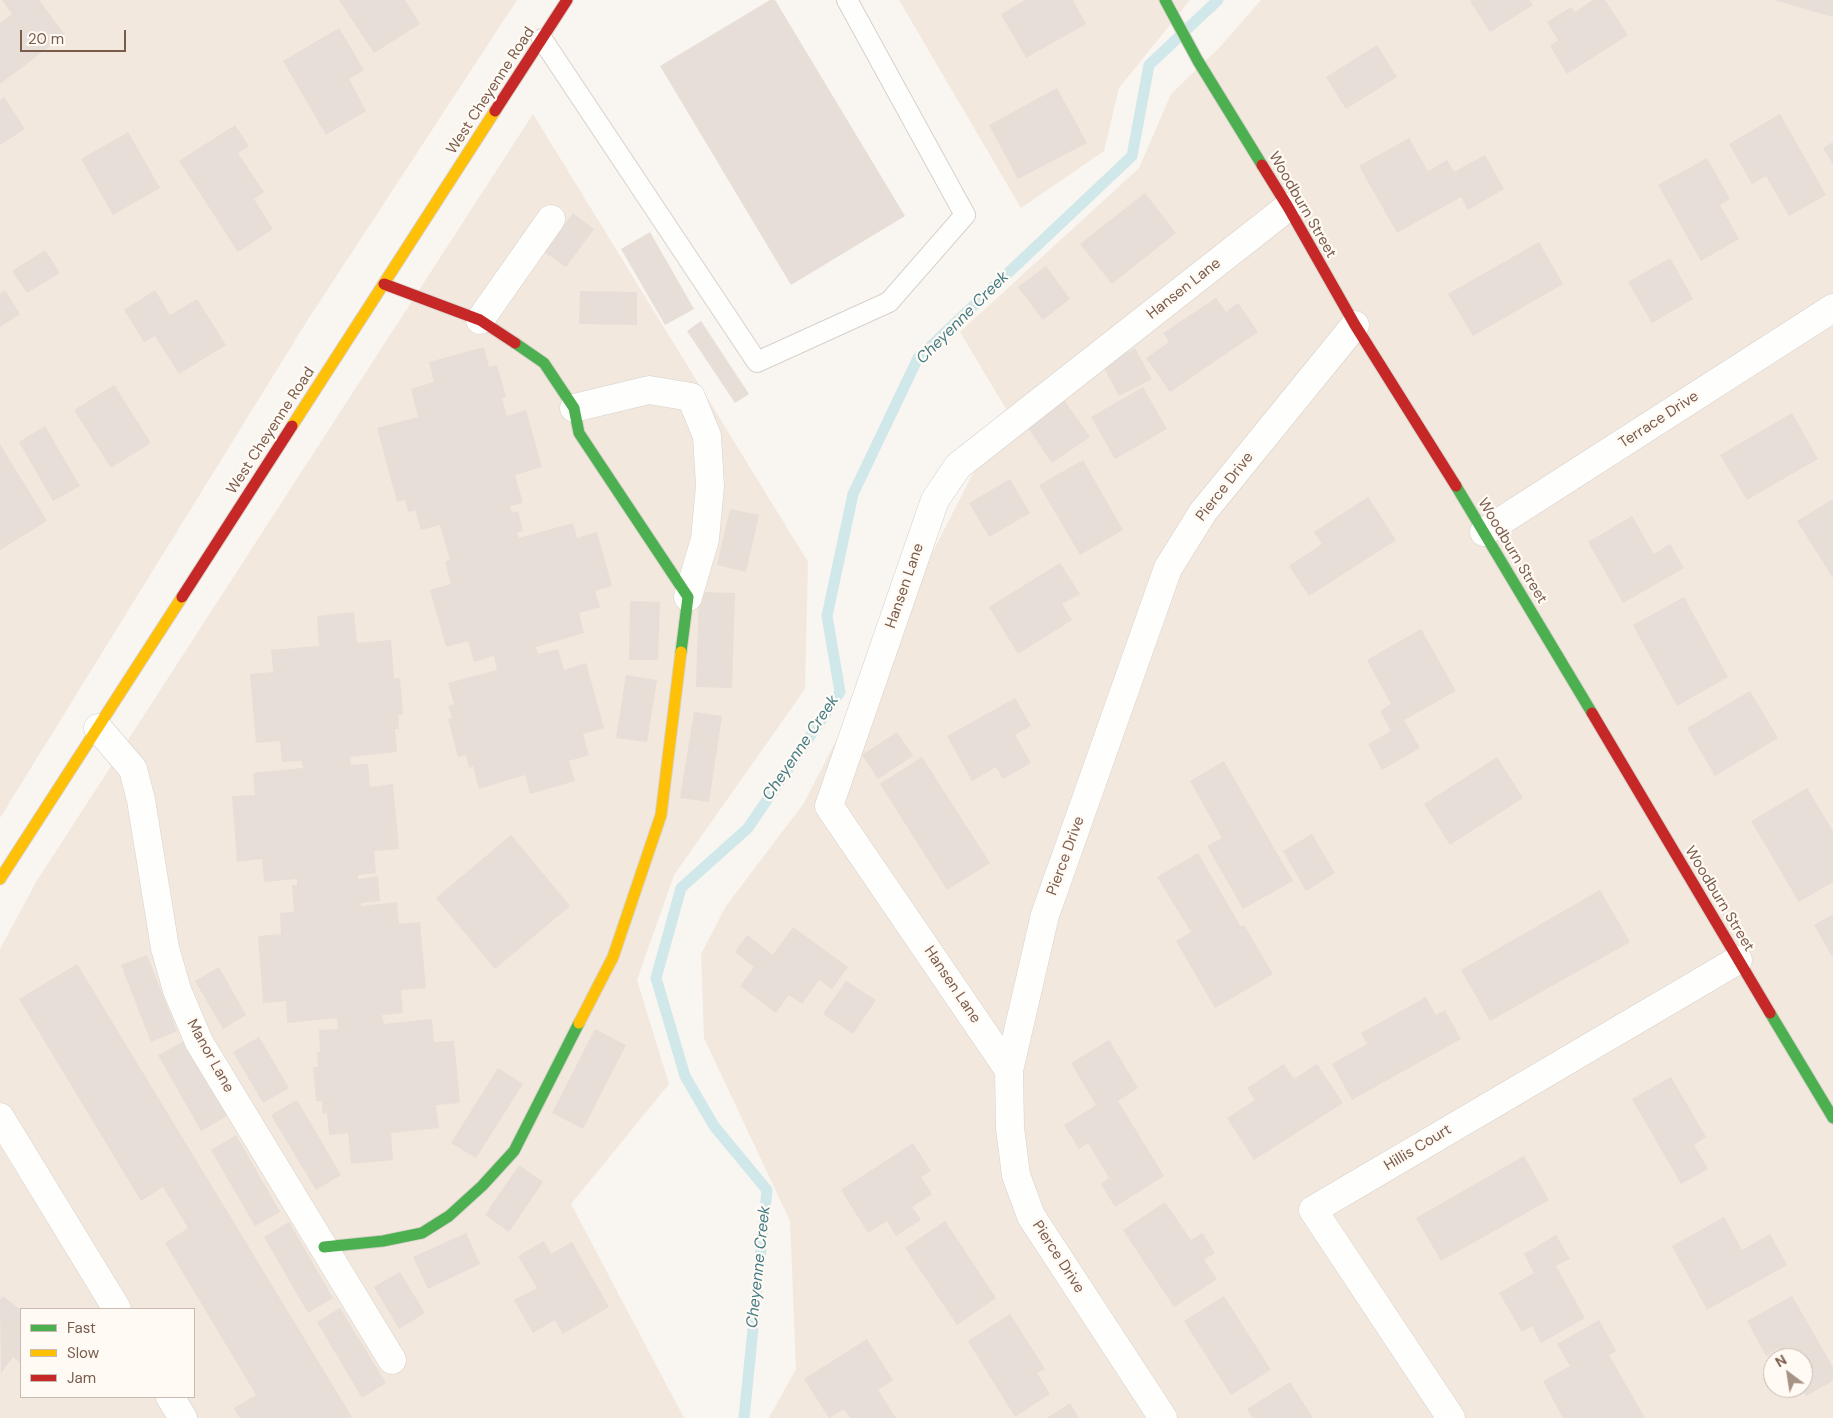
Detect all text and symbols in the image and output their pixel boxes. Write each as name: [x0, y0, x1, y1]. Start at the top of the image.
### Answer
scale bar: [22, 20, 129, 52]
street label: West Cheyenne Road: [443, 24, 539, 158]
text: 20 m: [28, 29, 64, 49]
street label: Woodburn Street: [1264, 149, 1340, 261]
street label: Hansen Lane: [1143, 255, 1225, 323]
water label: Cheyenne Creek: [913, 268, 1013, 368]
street label: West Cheyenne Road: [223, 364, 319, 498]
street label: Terrace Drive: [1616, 388, 1702, 452]
street label: Pierce Drive: [1192, 449, 1258, 525]
street label: Woodburn Street: [1473, 495, 1551, 607]
street label: Hansen Lane: [882, 541, 928, 631]
water label: Cheyenne Creek: [759, 692, 843, 804]
street label: Pierce Drive: [1043, 814, 1089, 898]
street label: Woodburn Street: [1680, 843, 1758, 955]
street label: Hansen Lane: [920, 943, 984, 1027]
street label: Manor Lane: [182, 1016, 238, 1096]
street label: Hillis Court: [1381, 1121, 1455, 1175]
water label: Cheyenne Creek: [743, 1205, 775, 1329]
street label: Pierce Drive: [1028, 1217, 1088, 1297]
legend: [20, 1308, 195, 1398]
text: Fast: [67, 1318, 96, 1338]
text: Slow: [67, 1343, 99, 1363]
north arrow: [1763, 1348, 1813, 1398]
text: N: [1772, 1351, 1790, 1371]
text: Jam: [67, 1368, 96, 1388]

